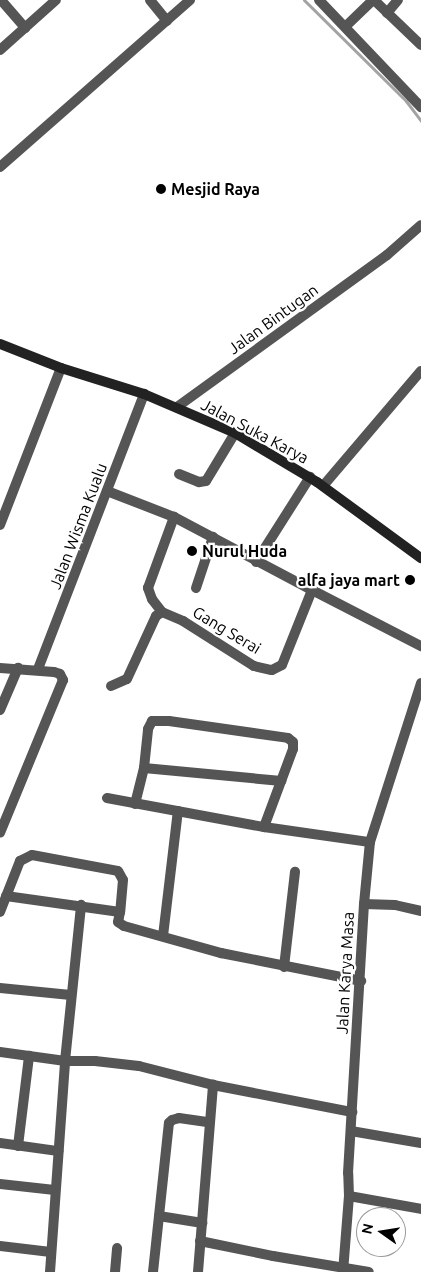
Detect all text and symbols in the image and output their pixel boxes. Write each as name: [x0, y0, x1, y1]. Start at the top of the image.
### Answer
place label: Mesjid Raya: [171, 179, 260, 199]
marker: Mesjid Raya: [155, 183, 167, 195]
street label: Jalan Bintugan: [224, 280, 322, 358]
street label: Jalan Suka Karya: [198, 395, 312, 467]
street label: Jalan Wisma Kualu: [45, 460, 111, 592]
place label: Nurul Huda: [202, 541, 287, 561]
marker: Nurul Huda: [186, 545, 198, 557]
place label: alfa jaya mart: [298, 570, 400, 590]
marker: alfa jaya mart: [404, 574, 416, 586]
street label: Gang Serai: [189, 602, 265, 658]
street label: Jalan Karya Masa: [332, 911, 358, 1035]
north arrow: [356, 1207, 406, 1257]
text: N: [358, 1222, 376, 1236]

